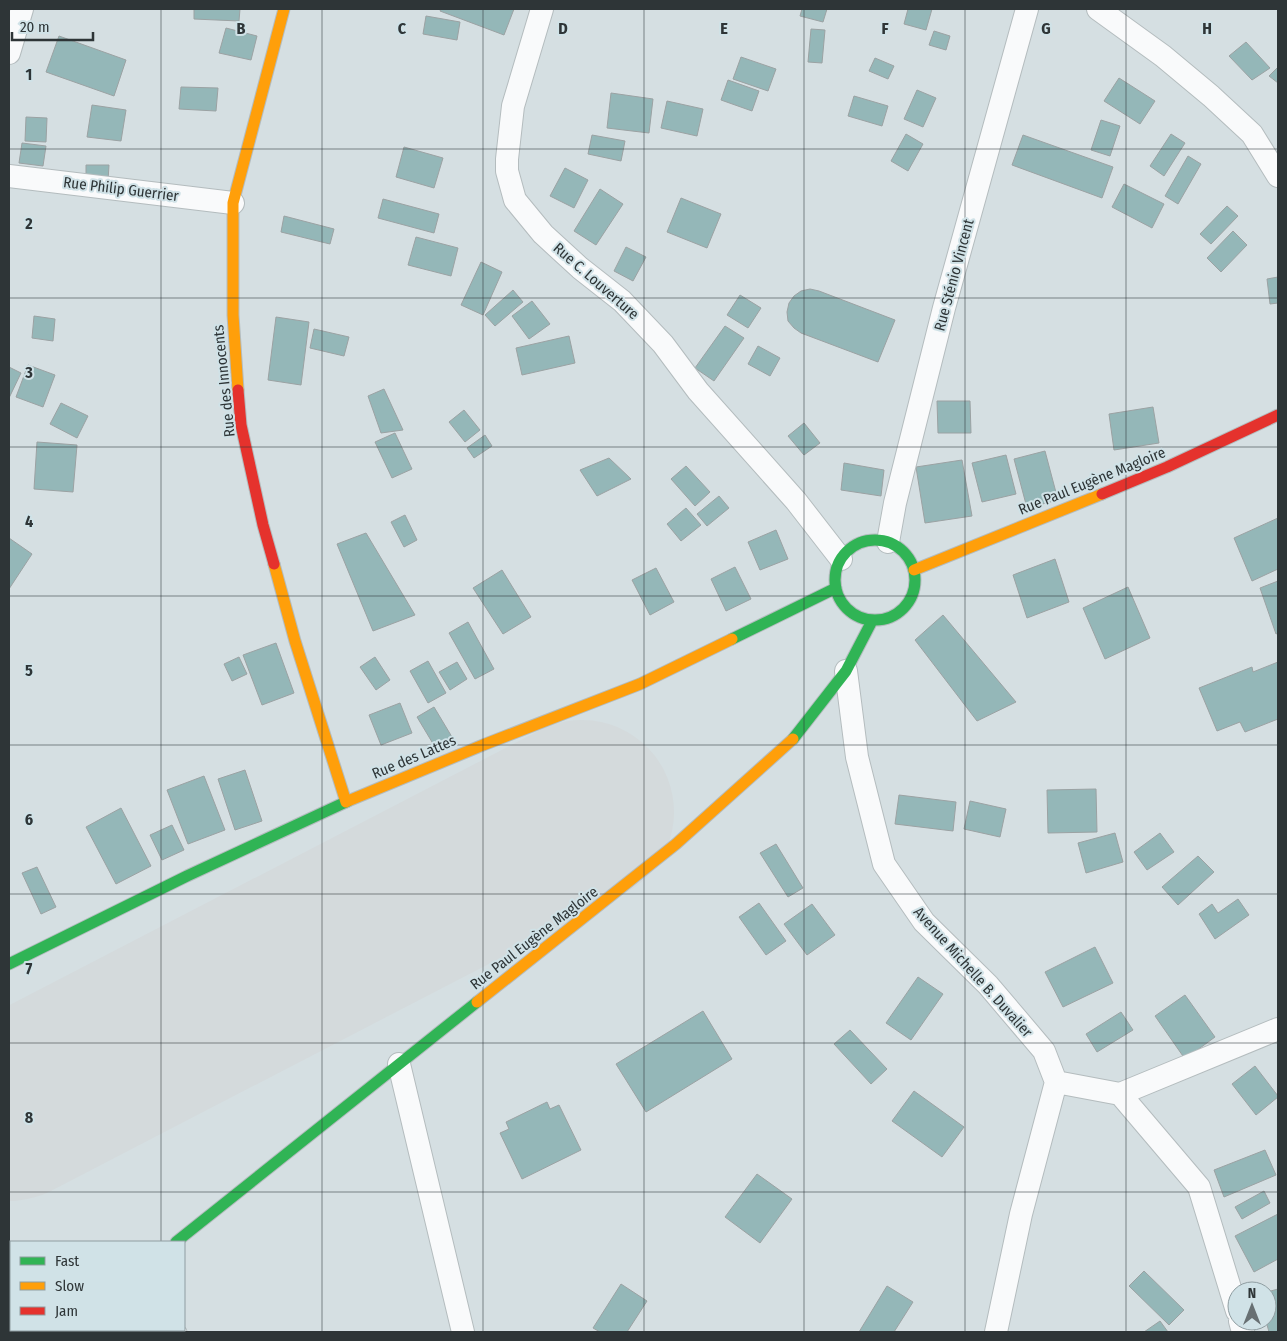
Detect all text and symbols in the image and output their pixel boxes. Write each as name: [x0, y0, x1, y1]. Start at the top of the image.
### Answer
scale bar: [12, 10, 94, 42]
text: 20 m: [20, 18, 50, 36]
text: B: [237, 19, 246, 38]
text: C: [398, 19, 407, 38]
text: D: [558, 19, 568, 38]
text: E: [720, 19, 728, 38]
text: F: [881, 19, 889, 38]
text: G: [1041, 19, 1051, 38]
text: H: [1202, 19, 1212, 38]
text: 1: [26, 65, 32, 84]
street label: Rue Philip Guerrier: [62, 173, 181, 205]
text: 2: [24, 214, 33, 233]
street label: Rue Sténio Vincent: [930, 217, 978, 333]
street label: Rue C. Louverture: [550, 239, 642, 323]
street label: Rue des Innocents: [209, 324, 239, 438]
text: 3: [24, 363, 33, 382]
street label: Rue Paul Eugène Magloire: [1016, 443, 1168, 519]
text: 4: [25, 512, 33, 531]
text: 5: [25, 661, 33, 680]
street label: Rue des Lattes: [369, 731, 459, 783]
text: 6: [25, 810, 33, 829]
street label: Rue Paul Eugène Magloire: [467, 883, 601, 993]
street label: Avenue Michelle B. Duvalier: [910, 903, 1037, 1041]
text: 7: [26, 959, 33, 978]
text: 8: [25, 1108, 34, 1127]
legend: [10, 1241, 185, 1331]
text: Fast: [55, 1252, 79, 1270]
text: Slow: [55, 1277, 84, 1295]
north arrow: [1227, 1281, 1277, 1331]
text: N: [1248, 1285, 1256, 1302]
text: Jam: [55, 1302, 78, 1320]

